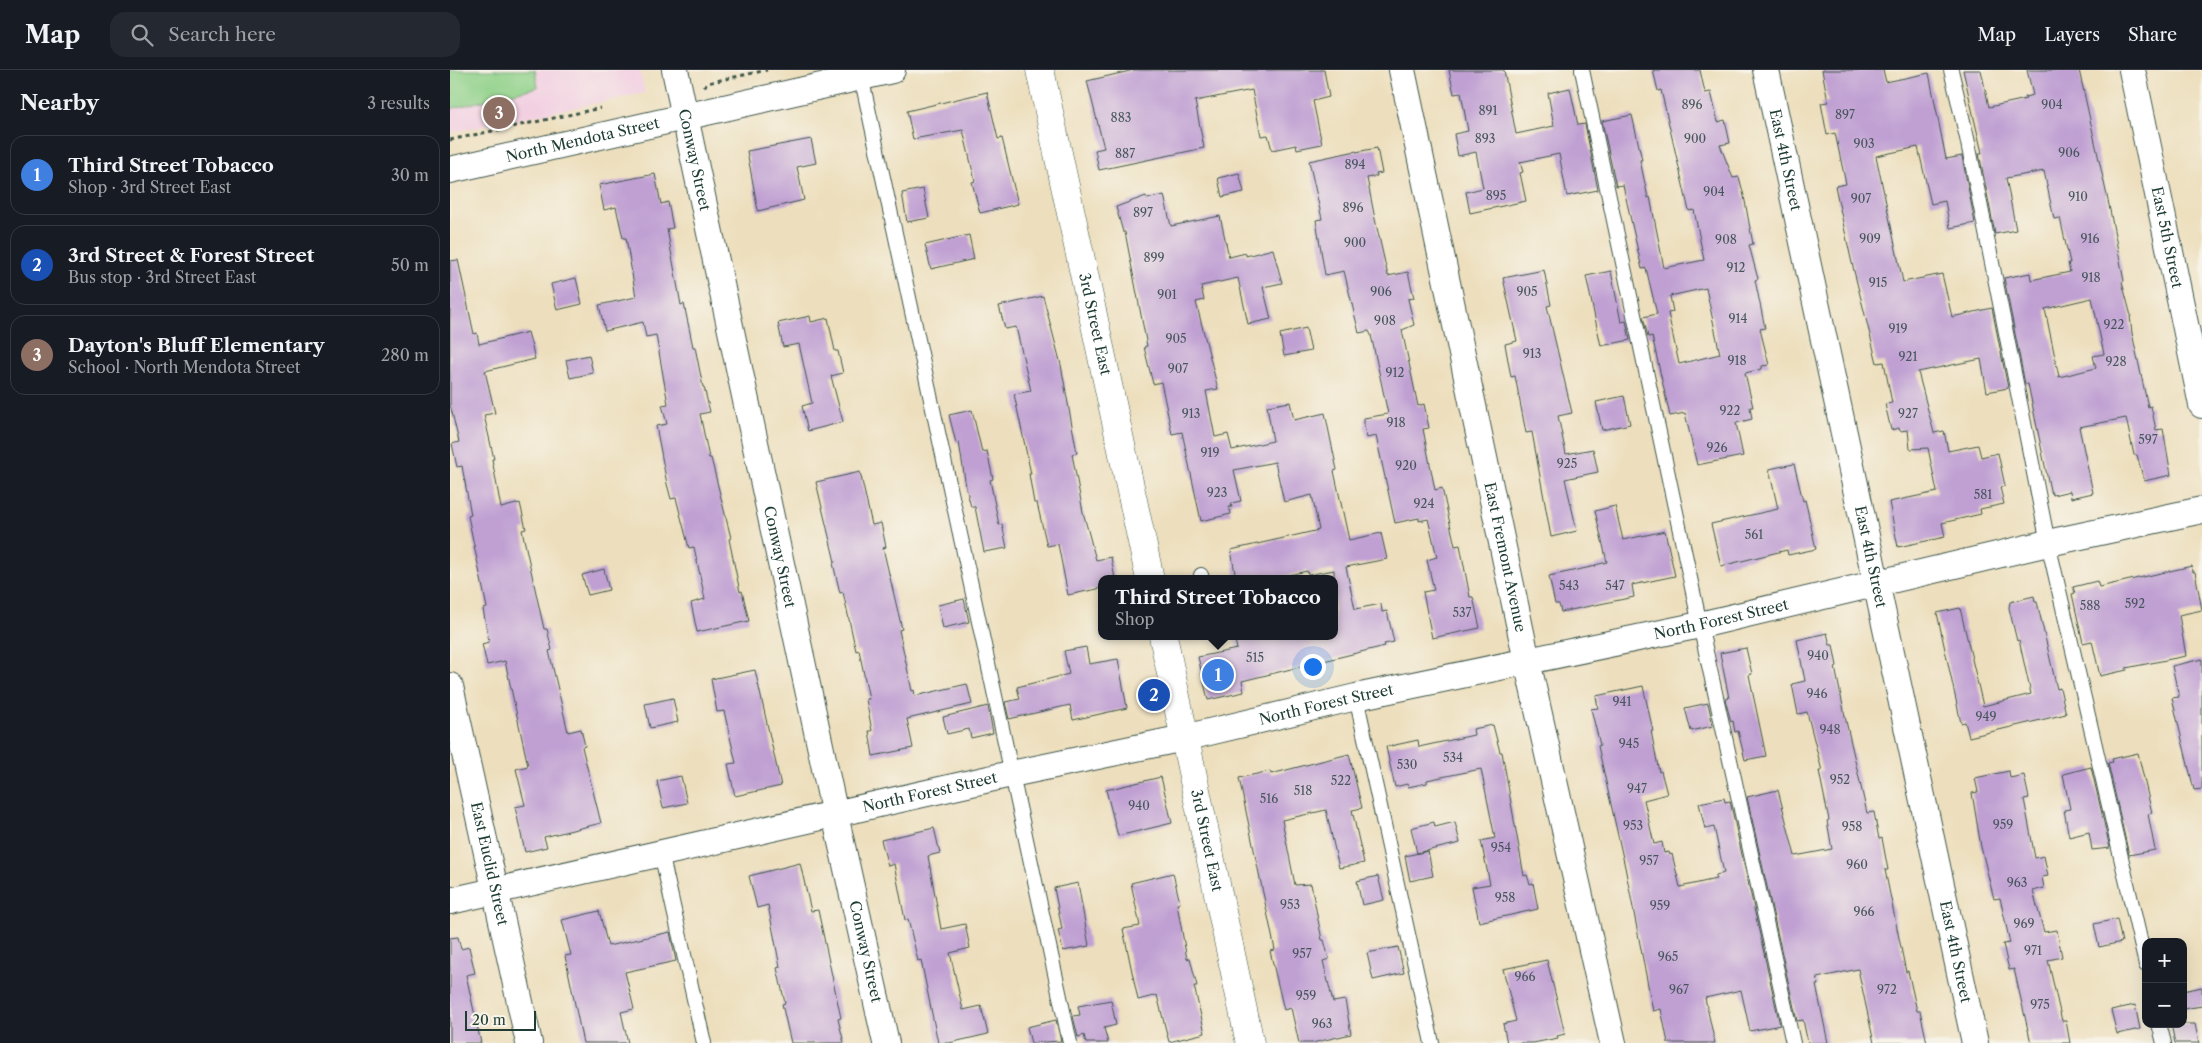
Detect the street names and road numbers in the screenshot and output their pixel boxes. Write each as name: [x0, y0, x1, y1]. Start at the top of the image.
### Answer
street label: Conway Street: [675, 107, 715, 213]
street label: East 4th Street: [1766, 107, 1806, 213]
street label: North Mendota Street: [504, 113, 662, 166]
street label: East 5th Street: [2148, 185, 2187, 291]
street label: 3rd Street East: [1075, 271, 1116, 378]
street label: East Fremont Avenue: [1480, 480, 1531, 634]
street label: Conway Street: [760, 504, 800, 610]
street label: East 4th Street: [1851, 504, 1891, 610]
street label: North Forest Street: [1652, 594, 1791, 643]
street label: North Forest Street: [1257, 679, 1396, 729]
street label: North Forest Street: [861, 767, 1000, 816]
street label: 3rd Street East: [1187, 787, 1227, 894]
street label: East Euclid Street: [467, 800, 513, 928]
street label: Conway Street: [845, 899, 887, 1005]
street label: East 4th Street: [1936, 899, 1976, 1005]

